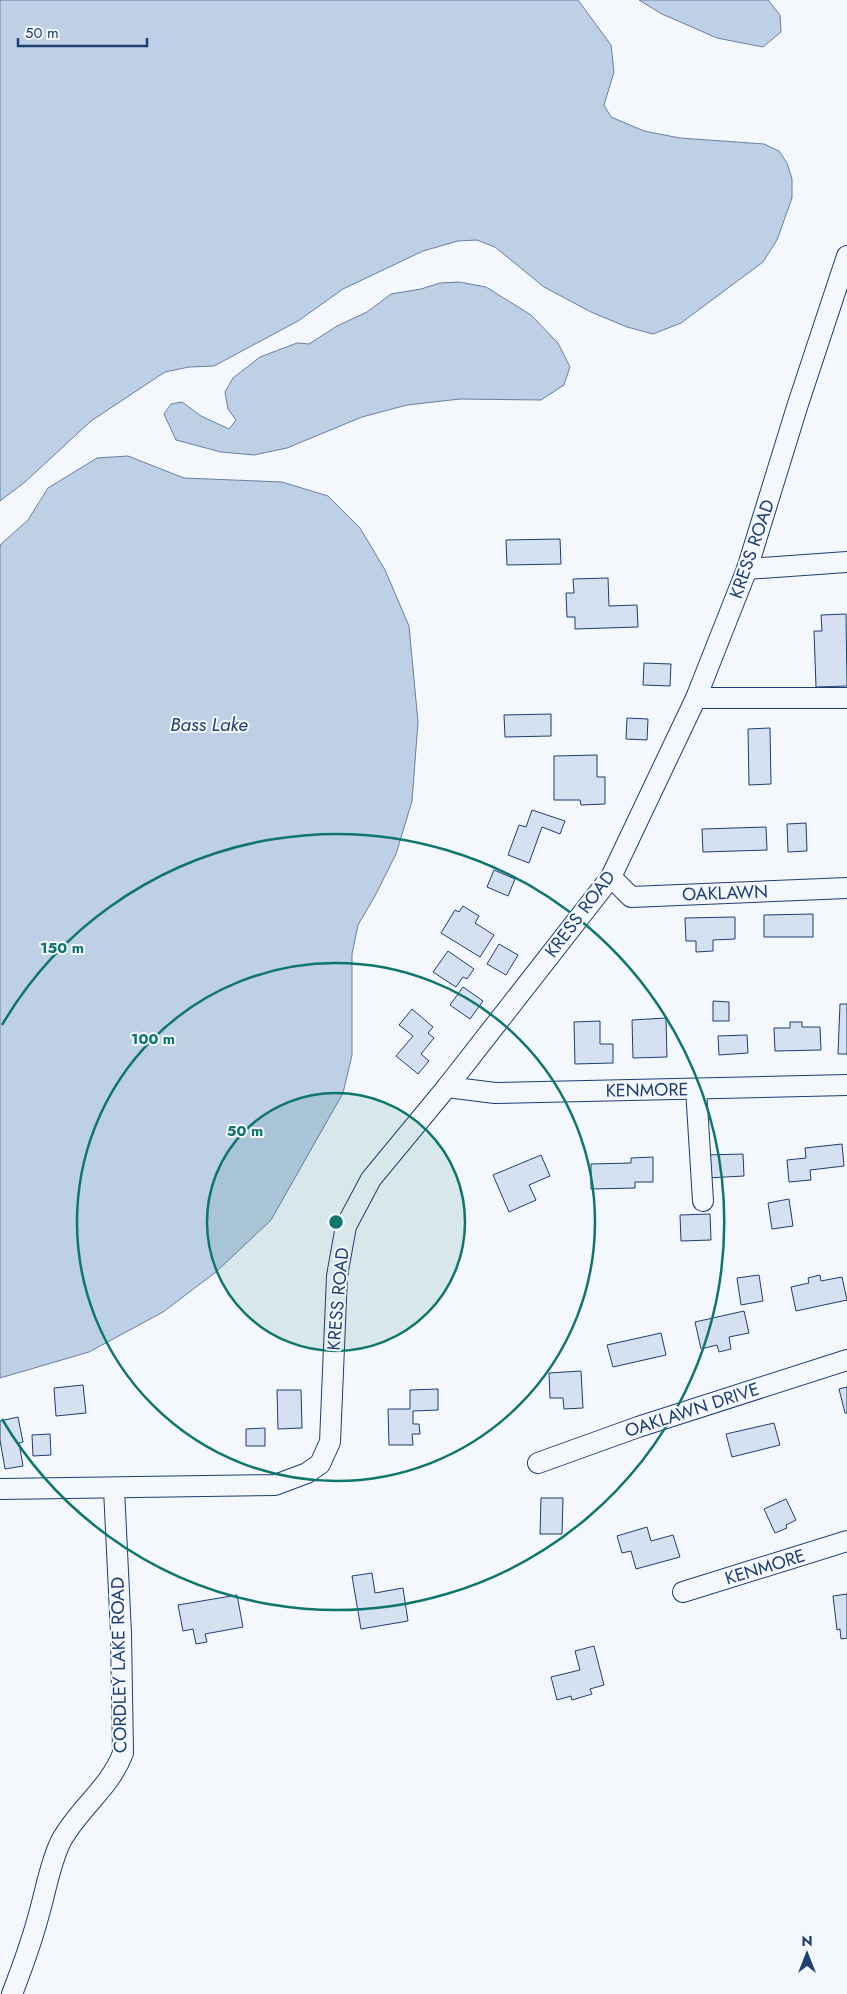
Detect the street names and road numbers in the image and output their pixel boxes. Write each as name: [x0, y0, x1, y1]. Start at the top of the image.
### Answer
street label: KRESS ROAD: [723, 496, 781, 602]
street label: KRESS ROAD: [539, 865, 621, 963]
street label: OAKLAWN: [681, 879, 769, 907]
street label: KENMORE: [605, 1076, 689, 1104]
street label: KRESS ROAD: [321, 1246, 355, 1352]
street label: OAKLAWN DRIVE: [621, 1376, 763, 1444]
street label: KENMORE: [722, 1542, 808, 1592]
street label: CORDLEY LAKE ROAD: [104, 1577, 134, 1753]

